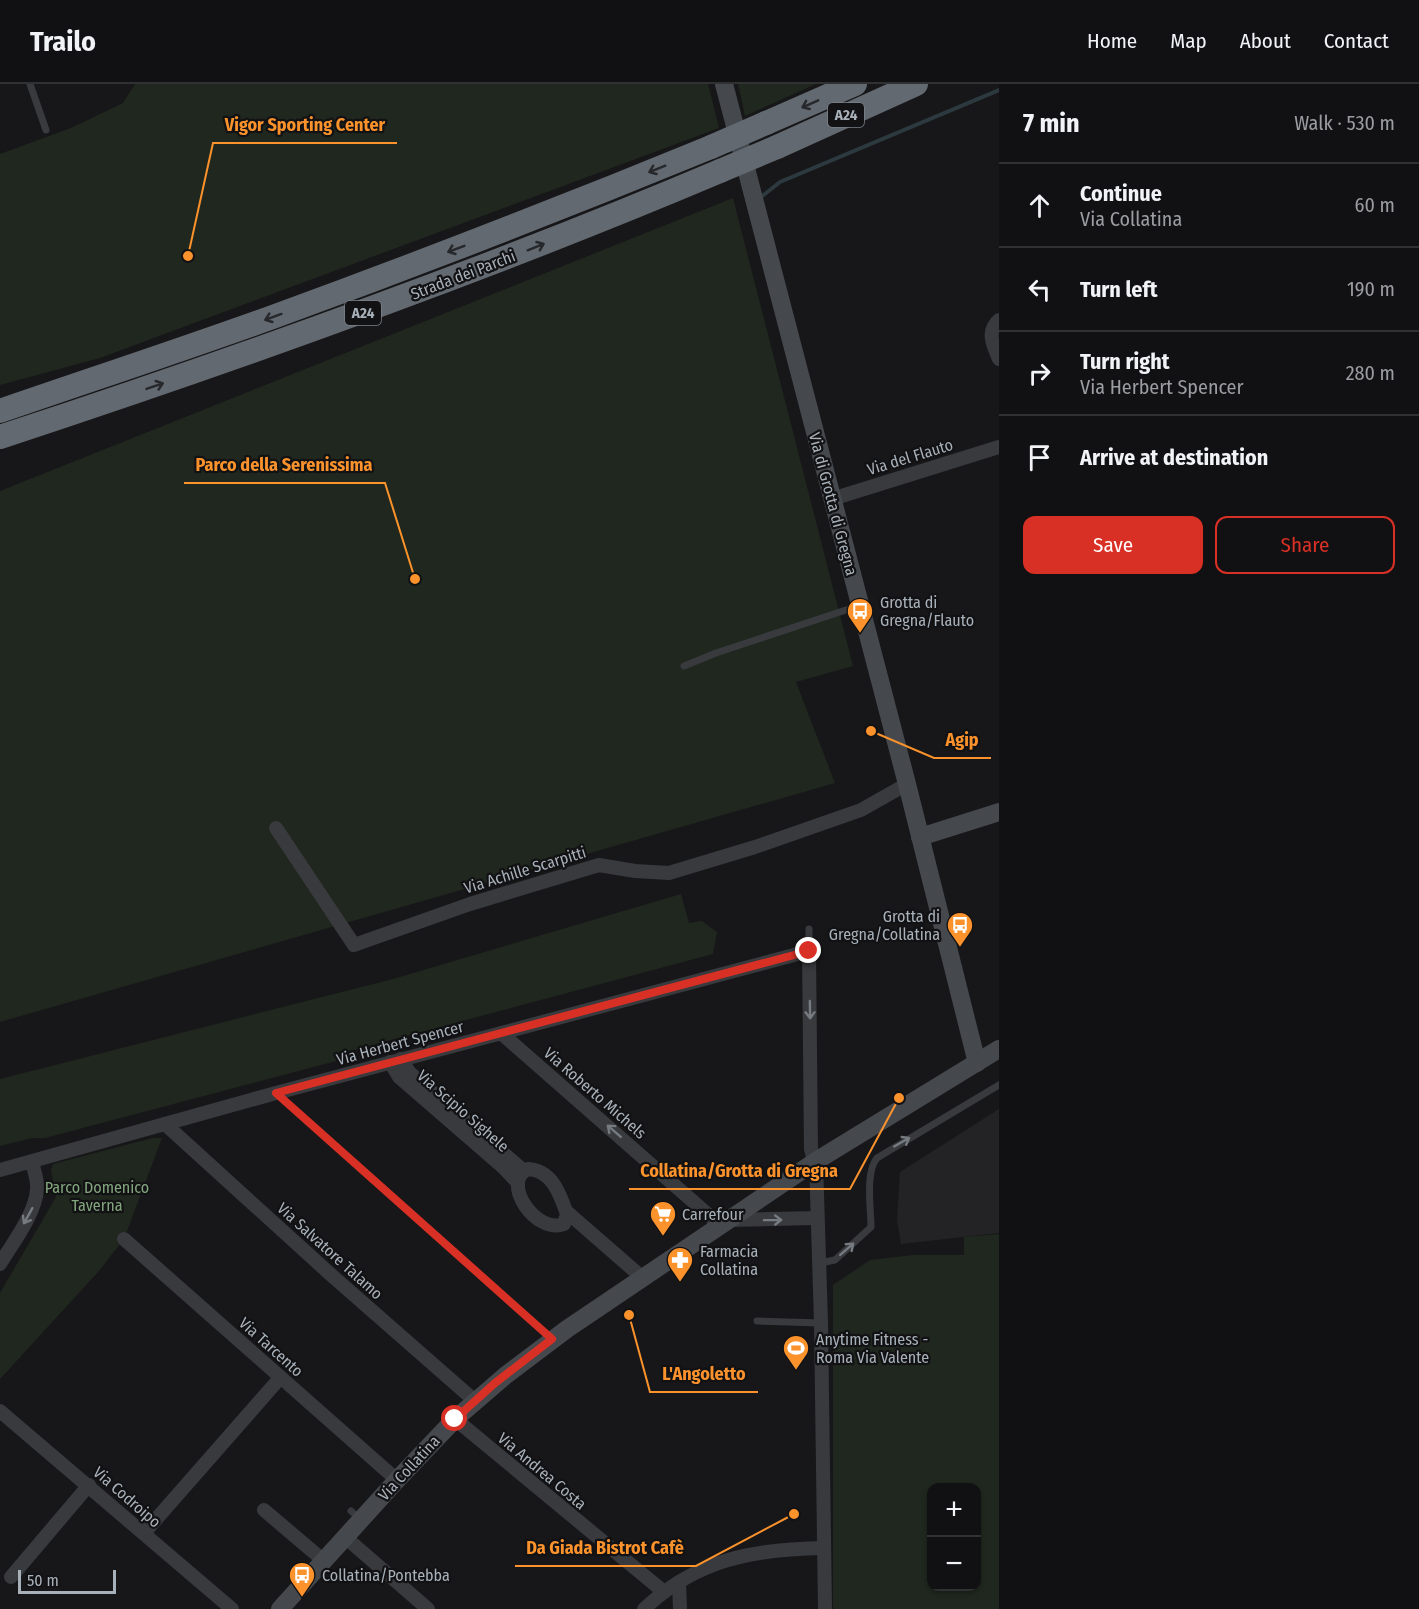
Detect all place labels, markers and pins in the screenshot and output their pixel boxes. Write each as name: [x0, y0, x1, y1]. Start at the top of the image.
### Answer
callout: Vigor Sporting Center: [213, 107, 397, 143]
callout: Parco della Serenissima: [184, 447, 385, 483]
place label: Grotta di Gregna/Flauto: [880, 593, 974, 630]
bus stop icon: Grotta di Gregna/Flauto: [845, 596, 875, 634]
callout: Agip: [934, 722, 991, 758]
place label: Grotta di Gregna/Collatina: [829, 907, 940, 944]
bus stop icon: Grotta di Gregna/Collatina: [945, 910, 975, 948]
callout: Collatina/Grotta di Gregna: [629, 1153, 850, 1189]
supermarket icon: Carrefour: [648, 1199, 678, 1237]
place label: Carrefour: [682, 1205, 744, 1224]
place label: Farmacia Collatina: [700, 1242, 758, 1279]
pharmacy icon: Farmacia Collatina: [665, 1245, 695, 1283]
place label: Anytime Fitness - Roma Via Valente: [816, 1330, 929, 1367]
sports icon: Anytime Fitness - Roma Via Valente: [781, 1333, 811, 1371]
callout: L'Angoletto: [650, 1356, 758, 1392]
callout: Da Giada Bistrot Cafè: [515, 1530, 696, 1566]
bus stop icon: Collatina/Pontebba: [287, 1560, 317, 1598]
place label: Collatina/Pontebba: [322, 1566, 450, 1585]

